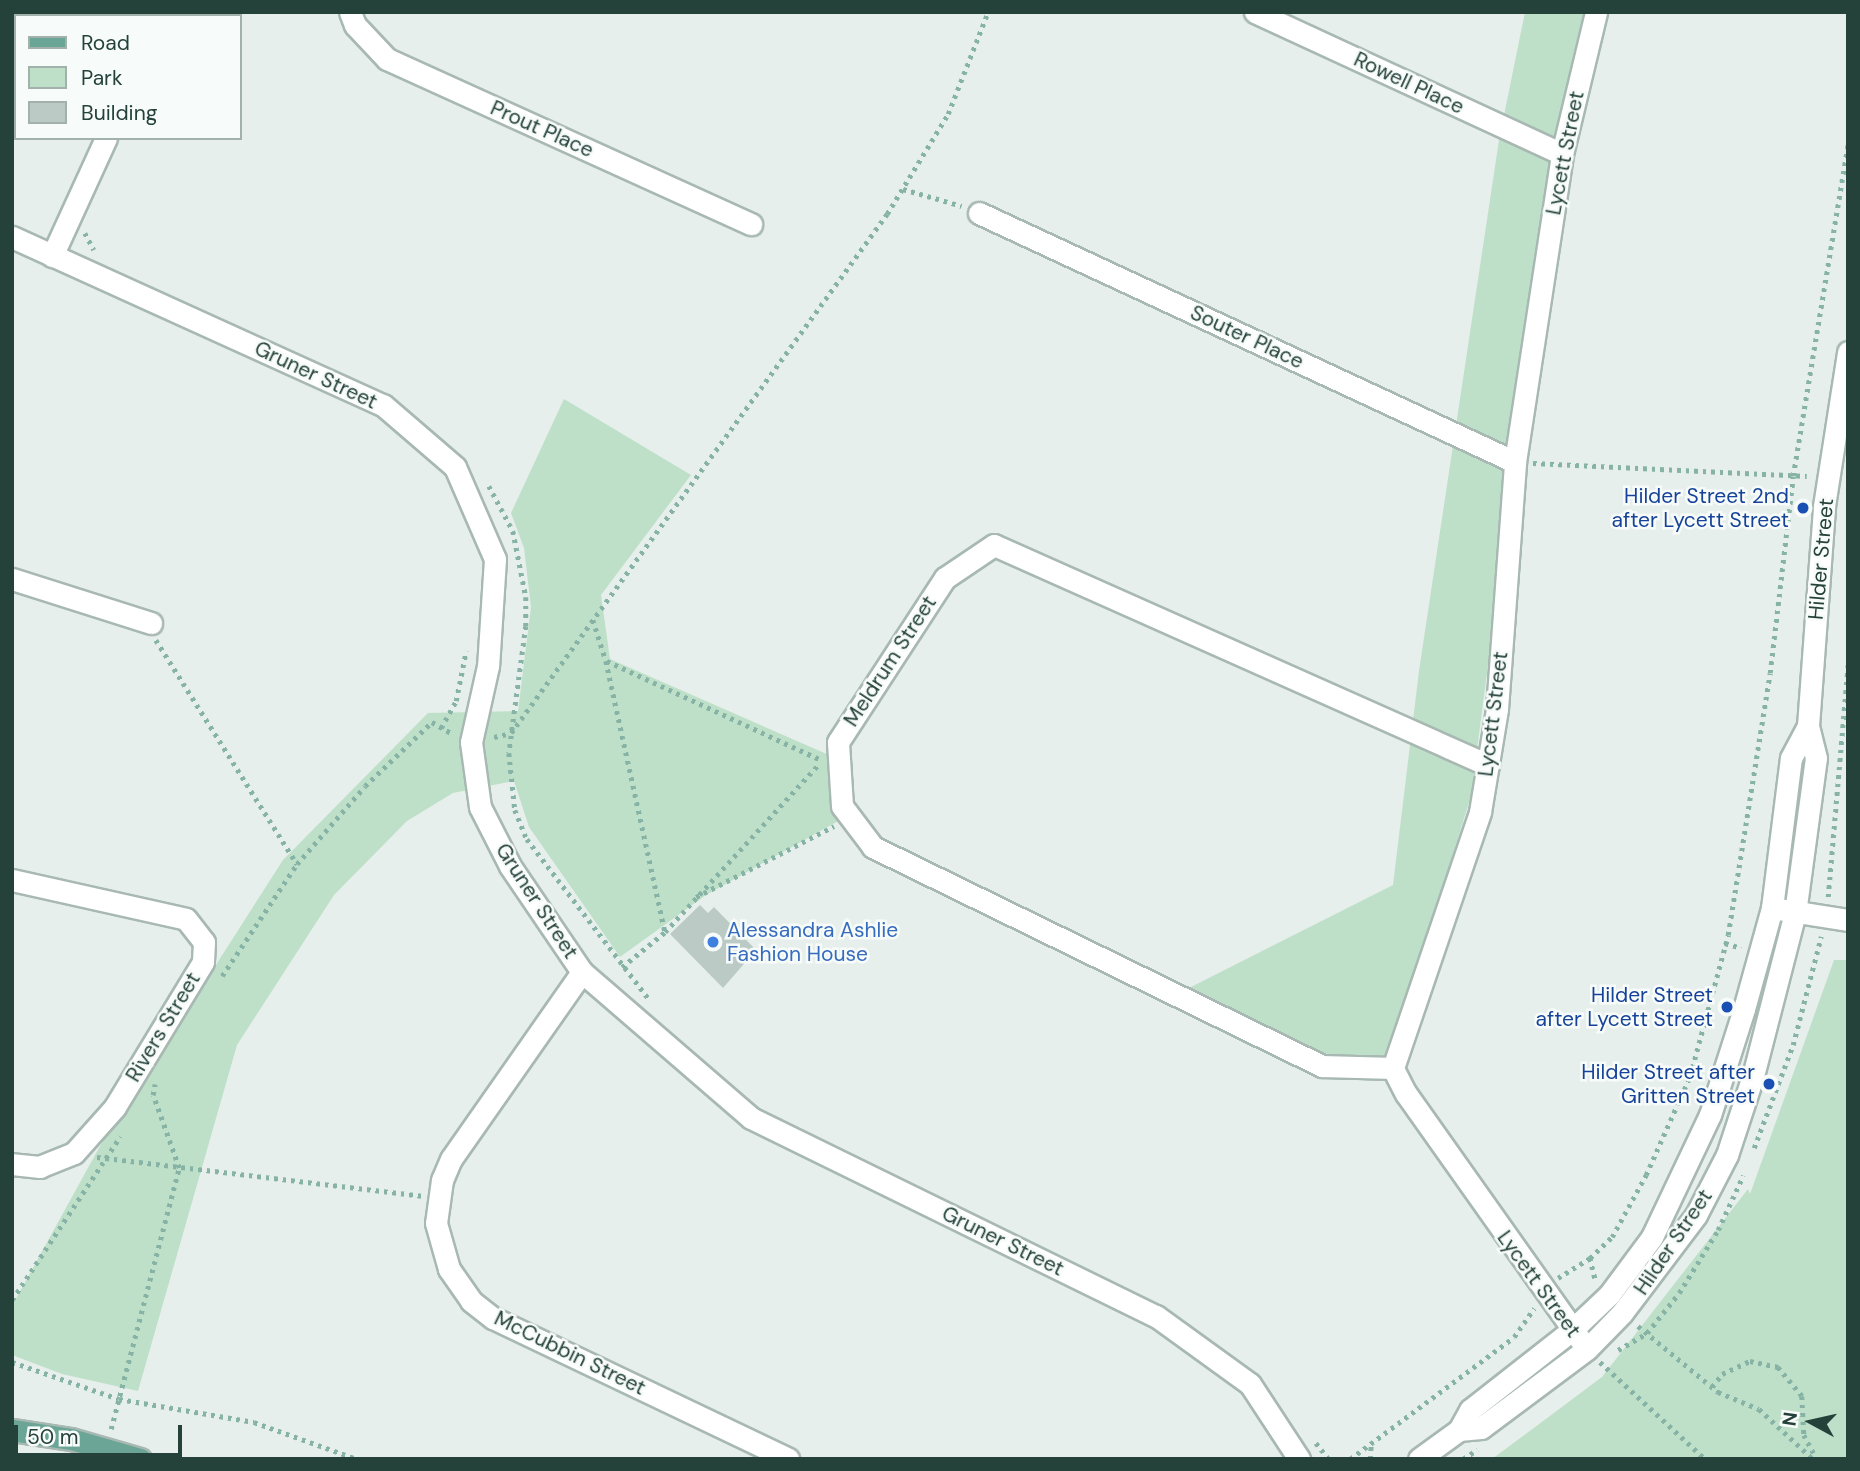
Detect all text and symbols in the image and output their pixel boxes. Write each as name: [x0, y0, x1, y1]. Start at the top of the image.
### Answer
legend: [14, 14, 242, 140]
text: Road: [81, 29, 130, 57]
street label: Rowell Place: [1350, 47, 1468, 119]
text: Park: [81, 64, 122, 92]
street label: Lycett Street: [1541, 89, 1589, 217]
street label: Prout Place: [487, 95, 597, 163]
text: Building: [81, 99, 157, 127]
street label: Souter Place: [1186, 300, 1308, 374]
street label: Gruner Street: [251, 336, 381, 414]
place label: Hilder Street 2nd after Lycett Street: [1612, 483, 1789, 533]
street label: Hilder Street: [1803, 497, 1839, 621]
marker: Hilder Street 2nd after Lycett Street: [1795, 500, 1811, 516]
street label: Meldrum Street: [838, 591, 942, 731]
street label: Lycett Street: [1473, 650, 1513, 778]
street label: Gruner Street: [490, 839, 584, 963]
place label: Alessandra Ashlie Fashion House: [727, 917, 898, 967]
marker: Alessandra Ashlie Fashion House: [705, 934, 721, 950]
street label: Rivers Street: [120, 968, 206, 1086]
place label: Hilder Street after Lycett Street: [1536, 982, 1713, 1032]
marker: Hilder Street after Lycett Street: [1719, 999, 1735, 1015]
place label: Hilder Street after Gritten Street: [1581, 1059, 1755, 1109]
marker: Hilder Street after Gritten Street: [1761, 1076, 1777, 1092]
street label: Hilder Street: [1628, 1184, 1718, 1300]
street label: Gruner Street: [938, 1201, 1068, 1281]
street label: Lycett Street: [1492, 1226, 1586, 1342]
street label: McCubbin Street: [490, 1305, 650, 1401]
north arrow: [1776, 1387, 1846, 1457]
text: N: [1776, 1410, 1803, 1428]
scale bar: [18, 1412, 186, 1456]
text: 50 m: [27, 1423, 78, 1451]

